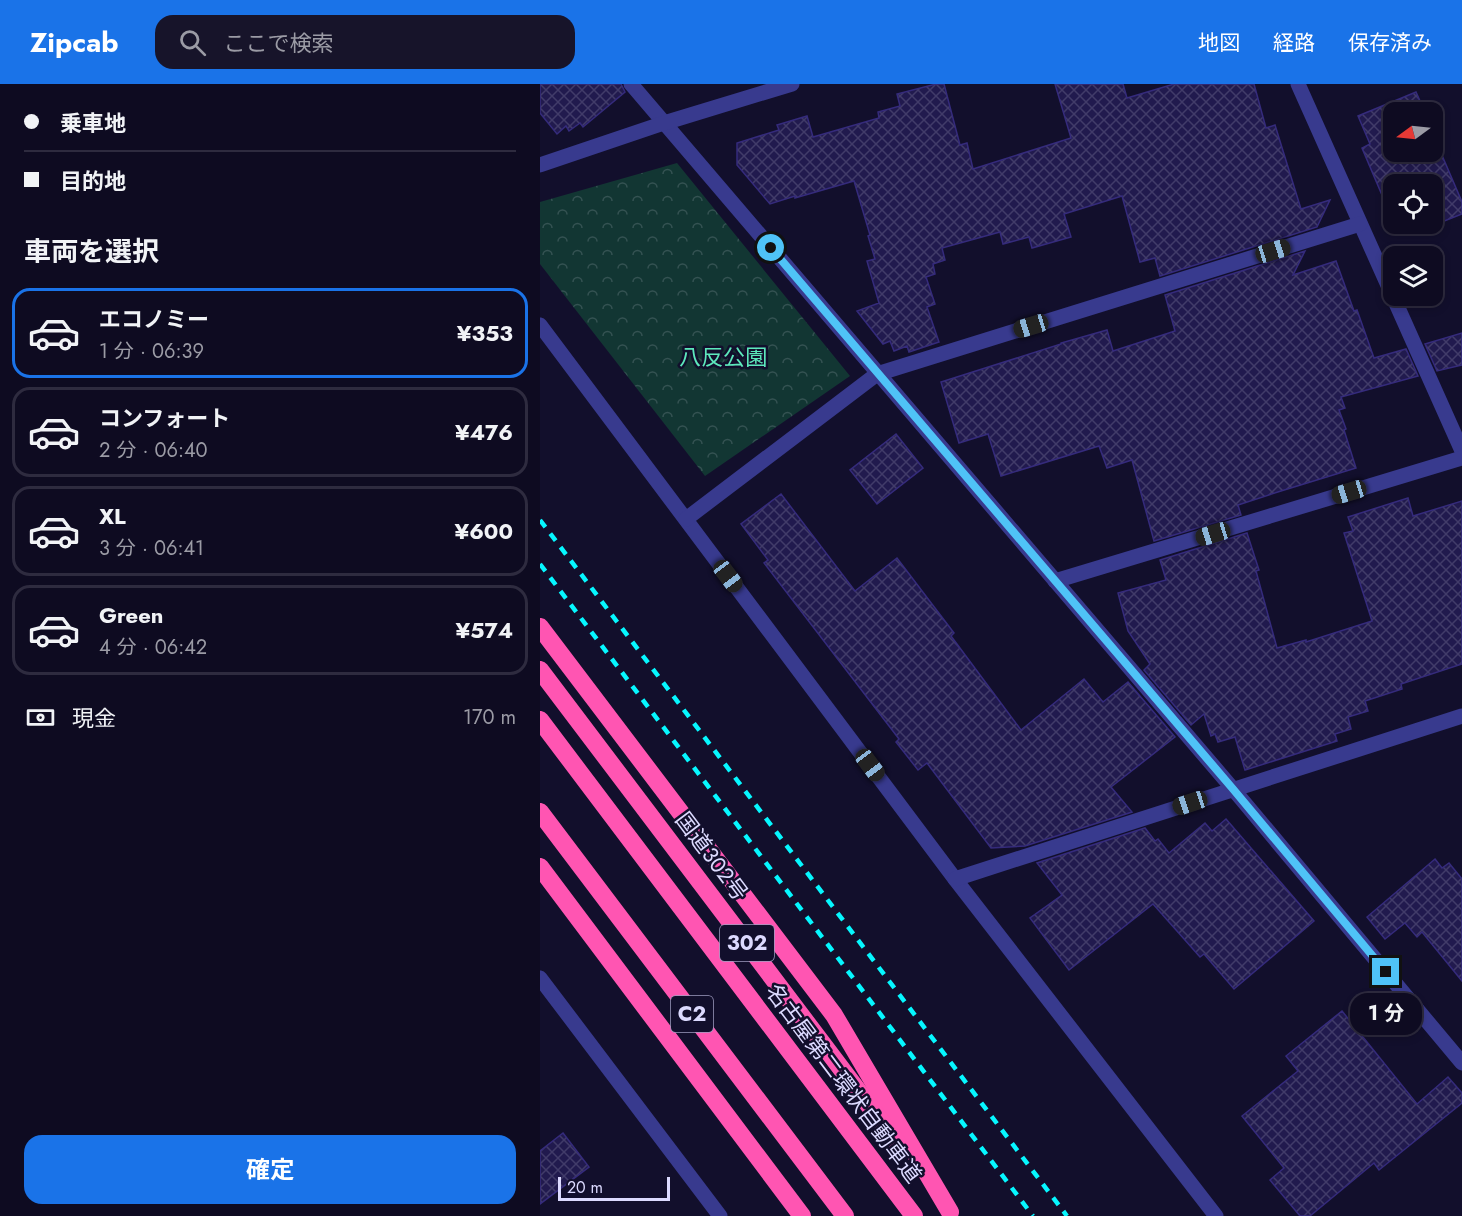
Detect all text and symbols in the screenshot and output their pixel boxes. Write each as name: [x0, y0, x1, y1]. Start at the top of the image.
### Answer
search box: [155, 15, 575, 69]
text: Zipcab: [30, 22, 119, 63]
icon: search: [176, 26, 209, 59]
text: ここで検索: [224, 27, 334, 59]
text: 地図: [1198, 28, 1240, 58]
text: 経路: [1273, 28, 1315, 58]
text: 保存済み: [1348, 28, 1432, 58]
north arrow: [1383, 102, 1443, 162]
map controls: [1383, 102, 1443, 306]
text: 乗車地: [60, 107, 126, 139]
text: 目的地: [60, 165, 126, 197]
button: locate: [1383, 174, 1443, 234]
text: 車両を選択: [24, 232, 159, 271]
route start: [757, 234, 784, 261]
car: [1253, 237, 1293, 265]
button: layers: [1383, 246, 1443, 306]
text: エコノミー: [99, 303, 209, 335]
icon: car: [27, 306, 81, 360]
car: [1011, 312, 1051, 340]
text: ¥353: [457, 317, 513, 349]
text: 1 分 · 06:39: [99, 337, 204, 366]
park label: 八反公園: [679, 341, 767, 373]
text: コンフォート: [99, 402, 230, 434]
icon: car: [27, 405, 81, 459]
text: ¥476: [455, 416, 513, 448]
text: 2 分 · 06:40: [99, 436, 208, 465]
car: [1329, 478, 1369, 506]
text: XL: [99, 500, 126, 532]
icon: car: [27, 504, 81, 558]
text: ¥600: [454, 515, 513, 547]
car: [1193, 520, 1233, 548]
text: 3 分 · 06:41: [99, 534, 204, 563]
car: [710, 556, 746, 596]
text: Green: [99, 599, 163, 631]
icon: car: [27, 603, 81, 657]
text: ¥574: [455, 614, 513, 646]
text: 4 分 · 06:42: [99, 633, 207, 662]
icon: cash: [24, 701, 57, 734]
text: 現金: [72, 702, 116, 734]
text: 170 m: [463, 703, 516, 732]
car: [852, 745, 888, 785]
car: [1170, 789, 1210, 817]
street label: 国道302号: [668, 805, 756, 907]
road number: 302: [720, 925, 774, 961]
route end: [1372, 958, 1399, 985]
street label: 名古屋第二環状自動車道: [758, 977, 930, 1189]
callout: 1 分: [1350, 993, 1422, 1035]
road number: C2: [671, 996, 713, 1032]
text: 1 分: [1368, 999, 1404, 1028]
button: 確定: [24, 1135, 516, 1204]
scale bar: [558, 1174, 670, 1202]
text: 20 m: [567, 1176, 603, 1199]

